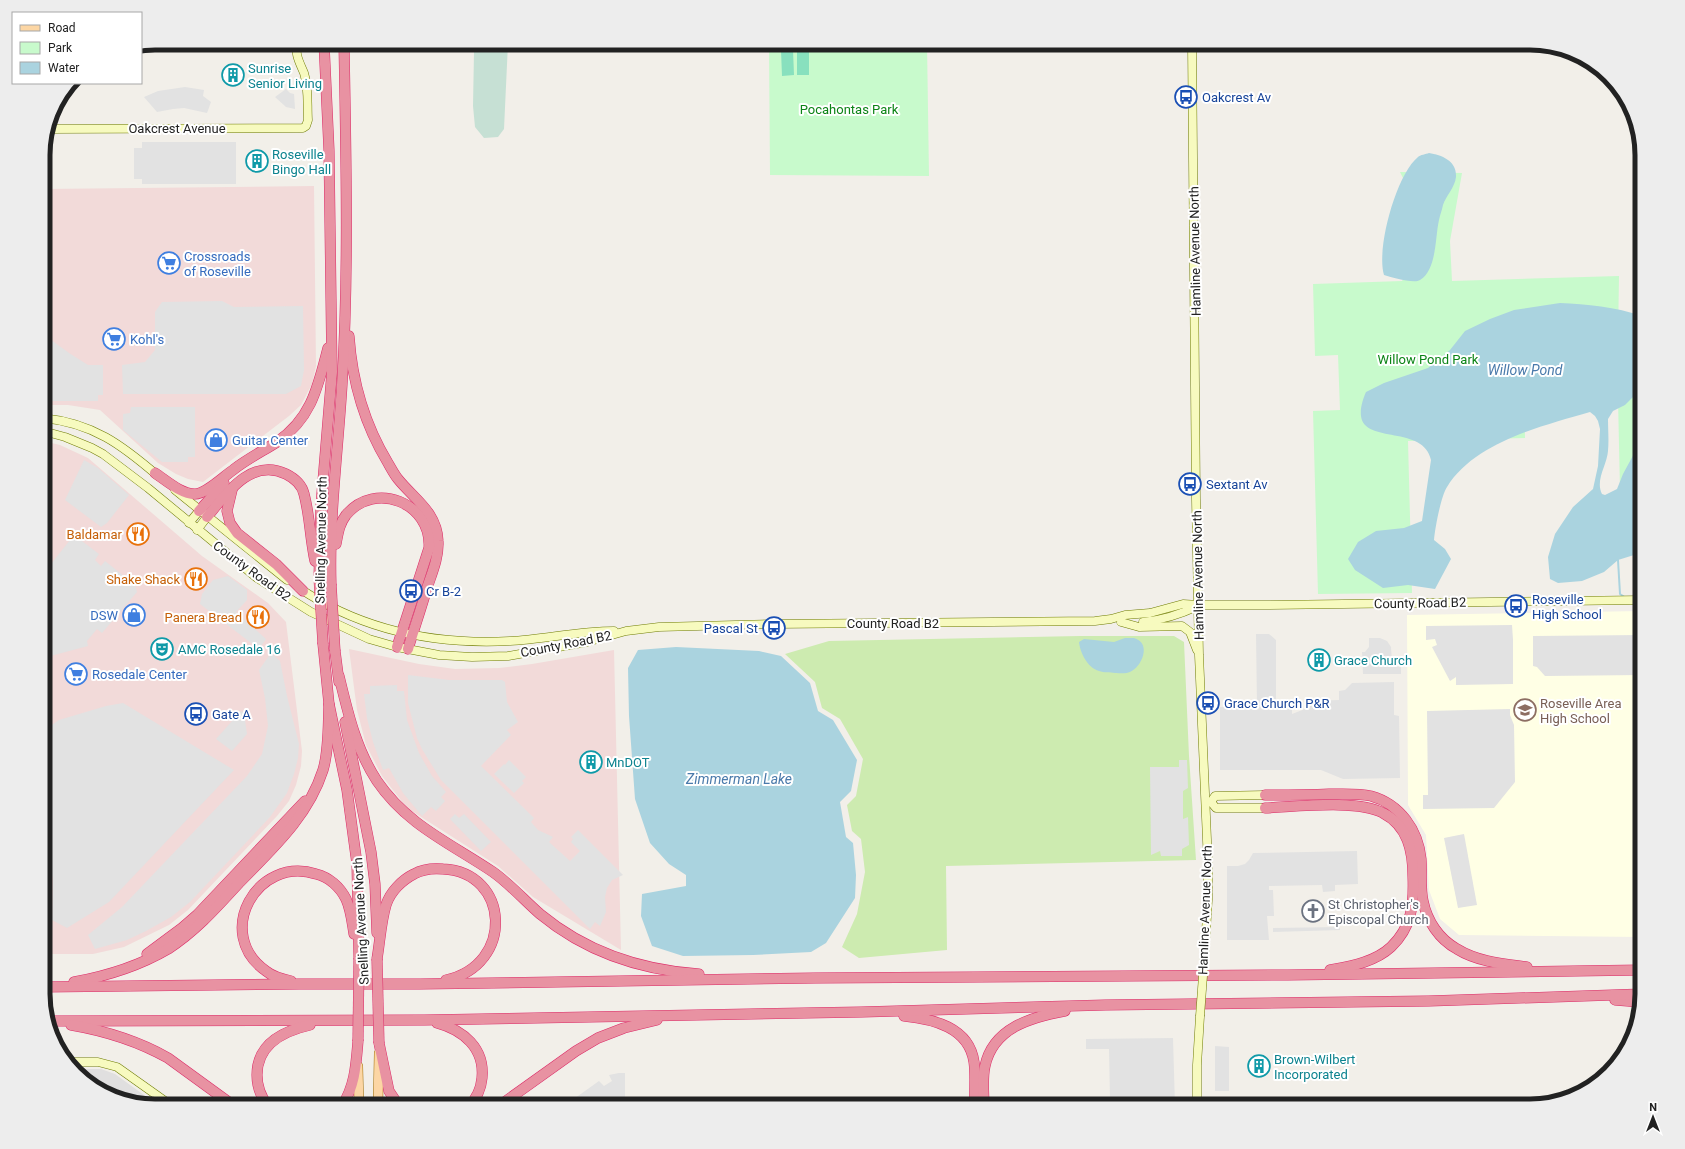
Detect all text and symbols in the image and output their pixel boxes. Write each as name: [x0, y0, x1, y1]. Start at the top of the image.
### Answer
legend: [12, 12, 142, 84]
text: Road: [48, 21, 76, 35]
text: Park: [48, 41, 73, 55]
text: Water: [48, 61, 79, 75]
place label: Sunrise Senior Living: [248, 61, 322, 91]
building icon: Sunrise Senior Living: [220, 62, 246, 88]
bus stop icon: Oakcrest Av: [1173, 84, 1199, 110]
place label: Oakcrest Av: [1202, 90, 1272, 105]
park label: Pocahontas Park: [800, 102, 899, 117]
street label: Oakcrest Avenue: [128, 121, 226, 136]
place label: Roseville Bingo Hall: [272, 147, 331, 177]
building icon: Roseville Bingo Hall: [244, 148, 270, 174]
street label: Hamline Avenue North: [1186, 186, 1204, 316]
place label: Crossroads of Roseville: [184, 249, 251, 279]
supermarket icon: Crossroads of Roseville: [156, 250, 182, 276]
supermarket icon: Kohl's: [101, 326, 127, 352]
place label: Kohl's: [130, 332, 164, 347]
park label: Willow Pond Park: [1378, 352, 1479, 367]
water label: Willow Pond: [1488, 362, 1563, 378]
shop icon: Guitar Center: [203, 427, 229, 453]
place label: Guitar Center: [232, 433, 309, 448]
bus stop icon: Sextant Av: [1177, 471, 1203, 497]
street label: Snelling Avenue North: [312, 476, 330, 604]
place label: Sextant Av: [1206, 477, 1268, 492]
street label: Hamline Avenue North: [1189, 510, 1207, 640]
restaurant icon: Baldamar: [125, 521, 151, 547]
place label: Baldamar: [66, 527, 123, 542]
street label: County Road B2: [210, 538, 294, 604]
restaurant icon: Shake Shack: [183, 566, 209, 592]
place label: Shake Shack: [106, 572, 180, 587]
bus stop icon: Cr B-2: [398, 578, 424, 604]
place label: Cr B-2: [426, 584, 461, 599]
place label: Roseville High School: [1532, 592, 1602, 622]
bus stop icon: Roseville High School: [1503, 593, 1529, 619]
street label: County Road B2: [1374, 595, 1466, 611]
shop icon: DSW: [121, 602, 147, 628]
restaurant icon: Panera Bread: [245, 604, 271, 630]
place label: DSW: [90, 608, 118, 623]
place label: Panera Bread: [165, 610, 242, 625]
bus stop icon: Pascal St: [761, 615, 787, 641]
street label: County Road B2: [847, 616, 939, 631]
place label: Pascal St: [704, 621, 758, 636]
street label: County Road B2: [519, 628, 613, 660]
theatre icon: AMC Rosedale 16: [149, 636, 175, 662]
place label: AMC Rosedale 16: [178, 642, 281, 657]
building icon: Grace Church: [1306, 647, 1332, 673]
place label: Grace Church: [1334, 653, 1412, 668]
supermarket icon: Rosedale Center: [63, 661, 89, 687]
place label: Rosedale Center: [92, 667, 187, 682]
bus stop icon: Grace Church P&R: [1195, 690, 1221, 716]
place label: Grace Church P&R: [1224, 696, 1330, 711]
place label: Roseville Area High School: [1540, 696, 1622, 726]
school or university icon: Roseville Area High School: [1512, 697, 1538, 723]
bus stop icon: Gate A: [183, 701, 209, 727]
place label: Gate A: [212, 707, 251, 722]
building icon: MnDOT: [578, 749, 604, 775]
place label: MnDOT: [606, 755, 650, 770]
water label: Zimmerman Lake: [685, 771, 792, 787]
street label: Hamline Avenue North: [1195, 845, 1215, 975]
street label: Snelling Avenue North: [350, 857, 372, 985]
place label: St Christopher's Episcopal Church: [1328, 897, 1429, 927]
church icon: St Christopher's Episcopal Church: [1300, 898, 1326, 924]
place label: Brown-Wilbert Incorporated: [1274, 1052, 1355, 1082]
building icon: Brown-Wilbert Incorporated: [1246, 1053, 1272, 1079]
north arrow: [1633, 1097, 1673, 1137]
text: N: [1649, 1101, 1657, 1114]

